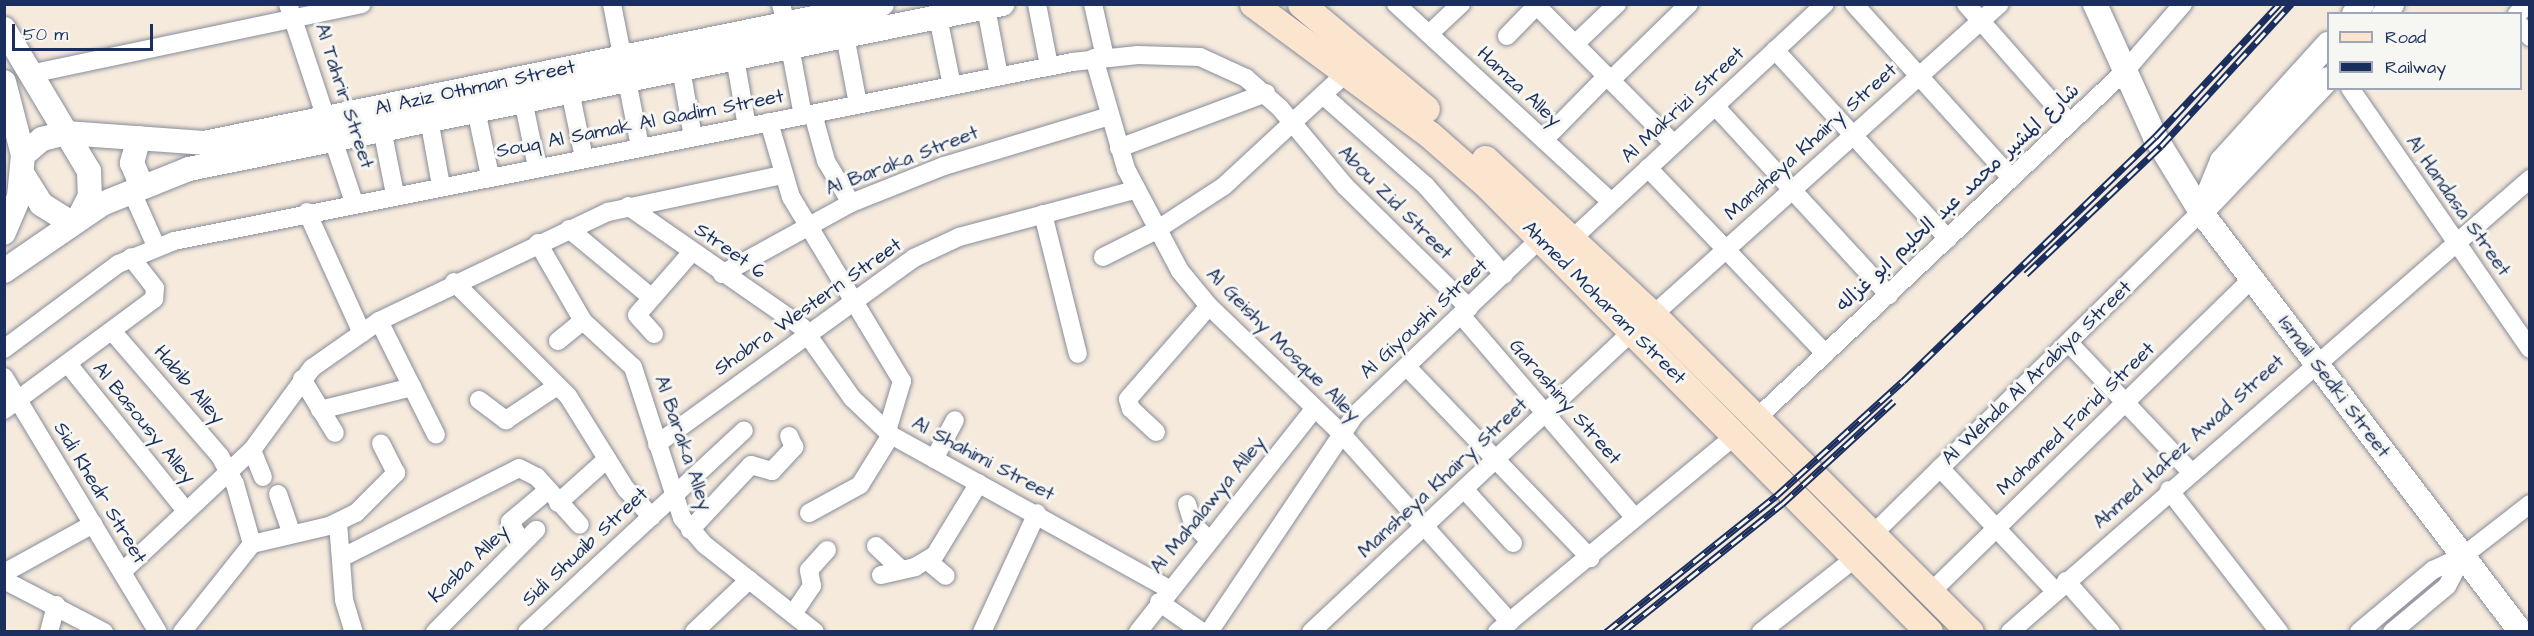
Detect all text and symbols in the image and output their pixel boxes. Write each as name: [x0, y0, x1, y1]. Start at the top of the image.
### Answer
scale bar: [15, 12, 156, 50]
legend: [2327, 12, 2522, 90]
street label: Al Tahrir Street: [309, 20, 379, 172]
text: 50 m: [23, 22, 68, 47]
text: Road: [2385, 25, 2426, 50]
street label: Hamza Alley: [1472, 42, 1566, 132]
street label: Al Makrizi Street: [1616, 42, 1750, 168]
street label: Al Aziz Othman Street: [373, 55, 577, 121]
text: Railway: [2385, 55, 2446, 80]
street label: Mansheya Khairy Street: [1720, 58, 1902, 226]
street label: شارع المشير محمد عبد الحليم ابو غزاله: [1831, 79, 2085, 317]
street label: Souq Al Samak Al Qadim Street: [494, 84, 786, 164]
street label: Al Baraka Street: [822, 121, 982, 201]
street label: Al Handasa Street: [2400, 131, 2516, 281]
street label: Abou Zid Street: [1333, 141, 1457, 265]
street label: Ahmed Moharam Street: [1517, 216, 1691, 390]
street label: Street 6: [689, 218, 771, 284]
street label: Shobra Western Street: [709, 233, 907, 381]
street label: Al Giyoushi Street: [1355, 254, 1493, 384]
street label: Al Geishy Mosque Alley: [1201, 263, 1365, 427]
street label: Al Wehda Al Arabiya Street: [1937, 276, 2137, 470]
street label: Ismail Sedki Street: [2273, 311, 2395, 463]
street label: Garashiny Street: [1504, 334, 1626, 470]
street label: Mohamed Farid Street: [1992, 337, 2160, 501]
street label: Habib Alley: [148, 341, 230, 429]
street label: Ahmed Hafez Awad Street: [2088, 350, 2290, 534]
street label: Al Basousy Alley: [88, 357, 200, 489]
street label: Al Baraka Alley: [649, 372, 717, 514]
street label: Mansheya Khairy Street: [1353, 393, 1533, 563]
street label: Al Shahimi Street: [908, 411, 1058, 507]
street label: Sidi Khedr Street: [48, 418, 152, 568]
street label: Al Mahalawya Alley: [1145, 431, 1271, 579]
street label: Sidi Shuaib Street: [517, 482, 653, 612]
street label: Kasba Alley: [424, 520, 514, 608]

